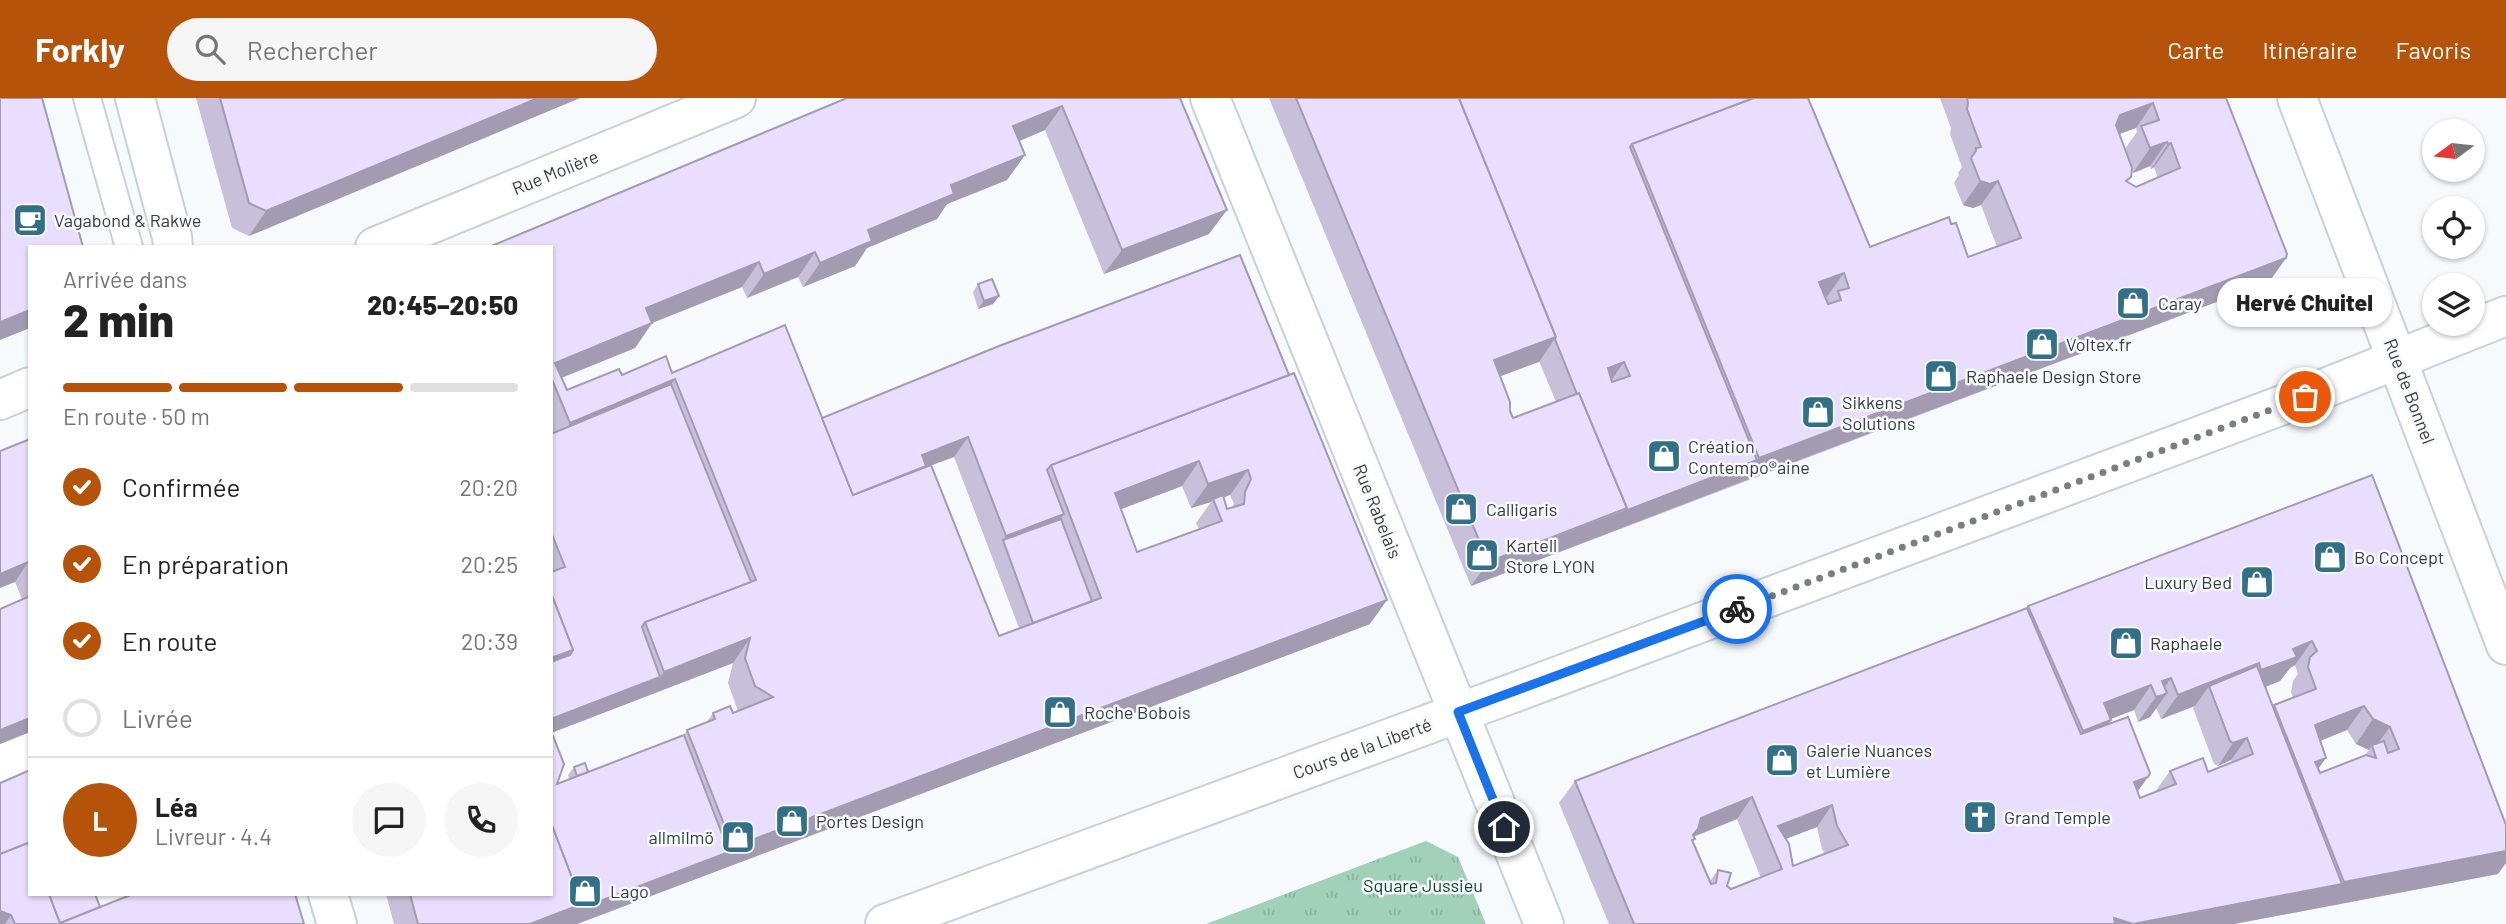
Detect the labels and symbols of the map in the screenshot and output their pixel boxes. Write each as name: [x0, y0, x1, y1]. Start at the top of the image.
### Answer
north arrow: [2422, 119, 2485, 182]
street label: Rue Molière: [509, 145, 601, 199]
cafe icon: Vagabond & Rakwe: [11, 201, 49, 239]
place label: Vagabond & Rakwe: [54, 209, 201, 231]
callout: Hervé Chuitel: [2218, 278, 2392, 327]
shop icon: Caray: [2114, 284, 2152, 322]
place label: Caray: [2158, 292, 2202, 314]
shop icon: Voltex.fr: [2023, 325, 2061, 363]
place label: Voltex.fr: [2066, 333, 2132, 355]
street label: Rue de Bonnel: [2380, 335, 2440, 447]
shop icon: Raphaele Design Store: [1922, 357, 1960, 395]
place label: Raphaele Design Store: [1966, 365, 2141, 387]
pin: [2275, 367, 2335, 427]
place label: Sikkens Solutions: [1842, 391, 1915, 434]
shop icon: Sikkens Solutions: [1799, 393, 1837, 431]
place label: Création Contempo®aine: [1688, 435, 1810, 478]
shop icon: Création Contempo®aine: [1645, 437, 1683, 475]
street label: Rue Rabelais: [1349, 461, 1407, 561]
shop icon: Calligaris: [1442, 490, 1480, 528]
place label: Calligaris: [1486, 498, 1558, 520]
place label: Kartell Store LYON: [1506, 534, 1595, 577]
shop icon: Kartell Store LYON: [1463, 536, 1501, 574]
shop icon: Bo Concept: [2311, 538, 2349, 576]
place label: Bo Concept: [2354, 546, 2444, 568]
shop icon: Luxury Bed: [2238, 563, 2276, 601]
place label: Luxury Bed: [2144, 571, 2232, 593]
courier: [1702, 574, 1772, 644]
shop icon: Raphaele: [2107, 624, 2145, 662]
place label: Raphaele: [2150, 632, 2222, 654]
shop icon: Roche Bobois: [1041, 693, 1079, 731]
place label: Roche Bobois: [1084, 701, 1191, 723]
street label: Cours de la Liberté: [1290, 713, 1434, 783]
place label: Galerie Nuances et Lumière: [1806, 739, 1932, 782]
shop icon: Galerie Nuances et Lumière: [1763, 741, 1801, 779]
pin: [1474, 797, 1534, 857]
church icon: Grand Temple: [1961, 798, 1999, 836]
shop icon: Portes Design: [773, 802, 811, 840]
place label: Grand Temple: [2004, 806, 2111, 828]
place label: Portes Design: [816, 810, 924, 832]
shop icon: allmilmö: [719, 818, 757, 856]
place label: allmilmö: [648, 826, 714, 848]
shop icon: Lago: [566, 872, 604, 910]
park label: Square Jussieu: [1363, 874, 1483, 896]
place label: Lago: [610, 880, 649, 902]

